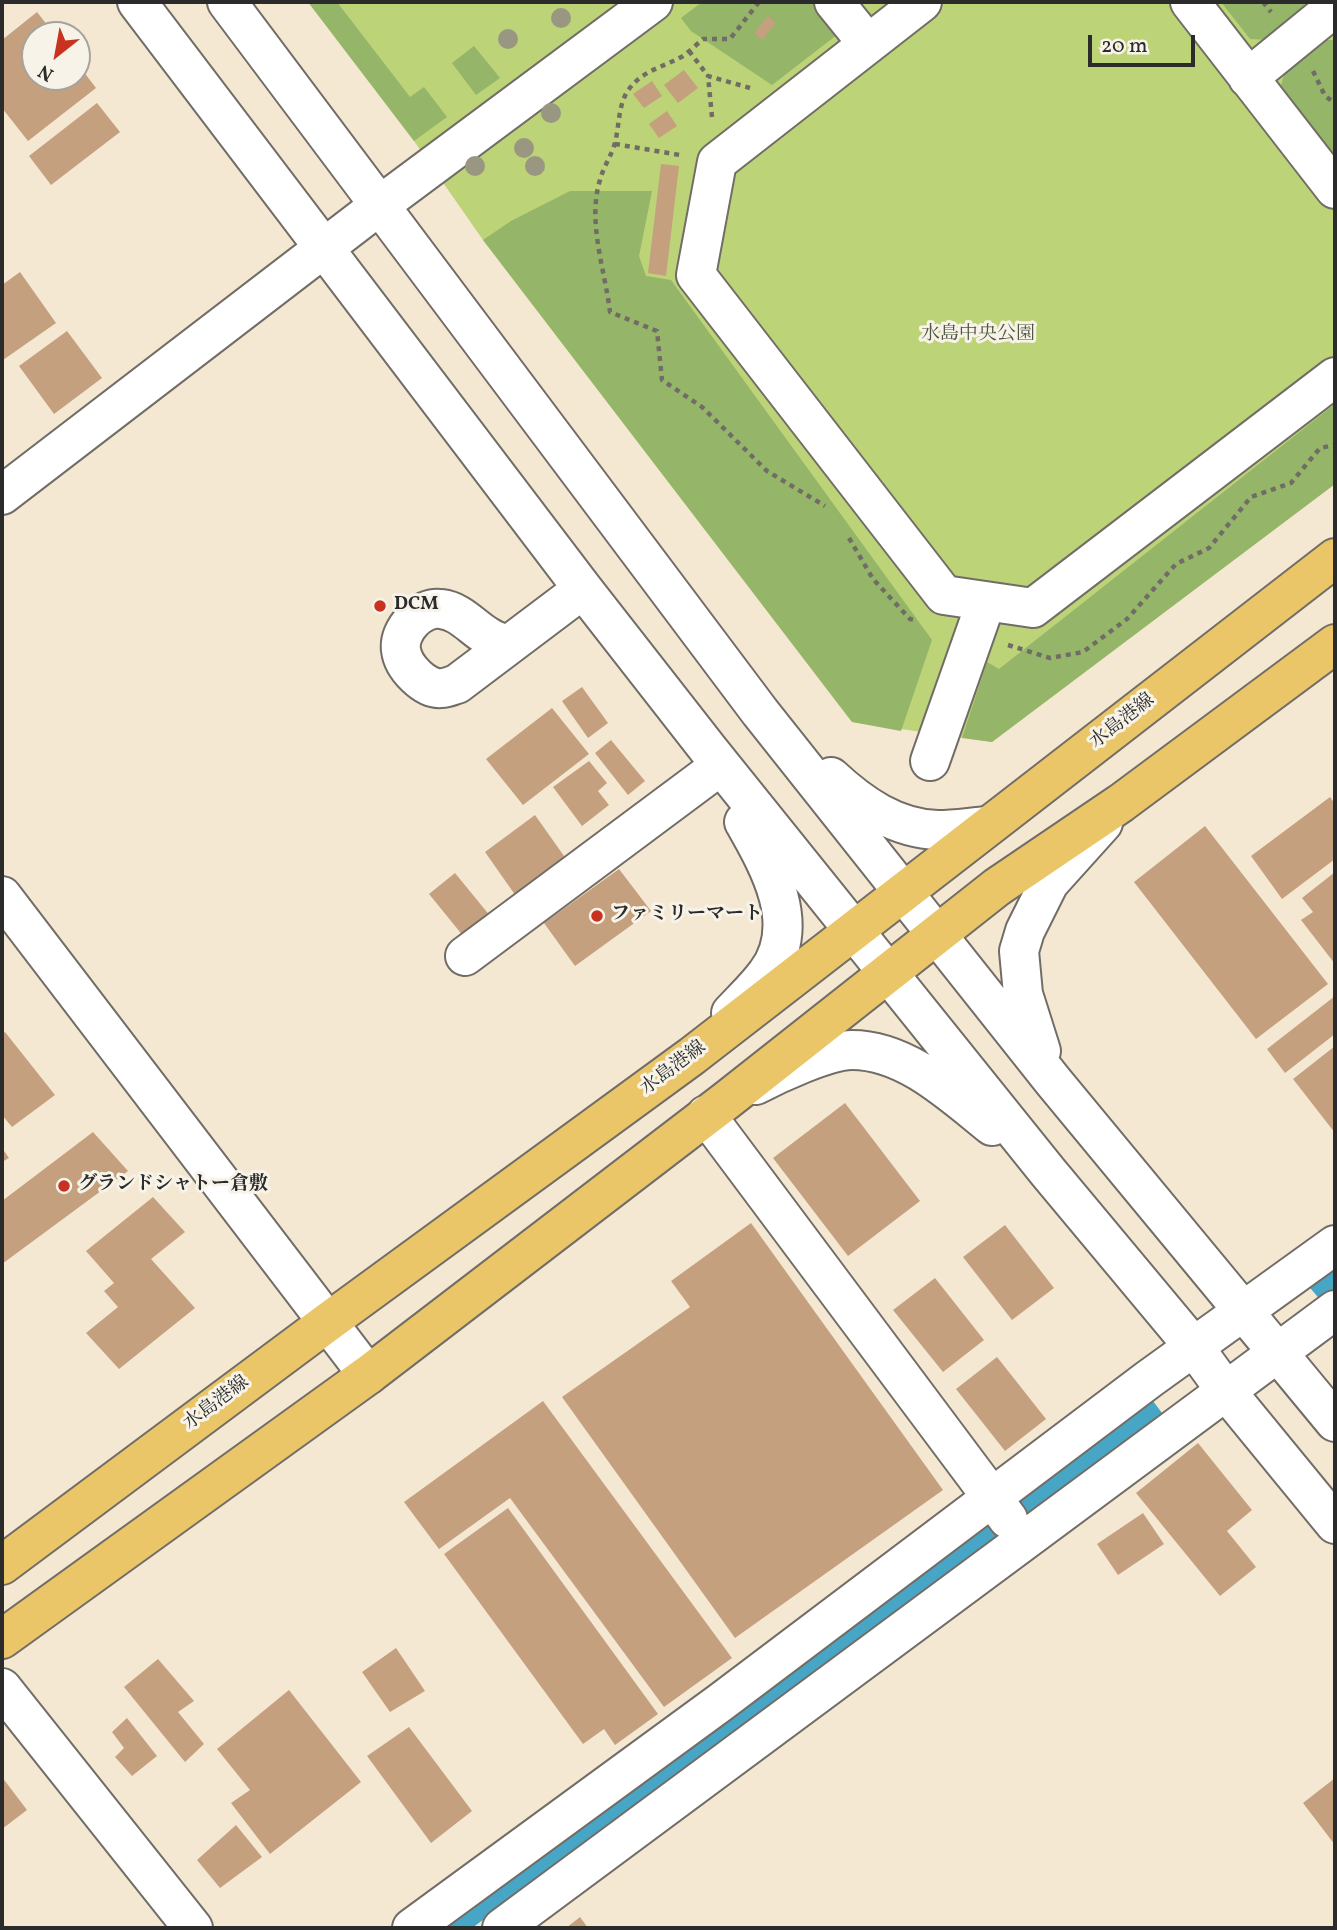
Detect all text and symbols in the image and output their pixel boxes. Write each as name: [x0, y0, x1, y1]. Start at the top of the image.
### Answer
north arrow: [21, 21, 91, 91]
scale bar: [1092, 21, 1199, 65]
text: 20 m: [1101, 32, 1147, 61]
text: N: [34, 58, 59, 87]
park label: 水島中央公園: [921, 325, 1035, 347]
place label: DCM: [394, 595, 439, 617]
marker: DCM: [372, 598, 388, 614]
street label: 水島港線: [1086, 690, 1160, 754]
place label: ファミリーマート: [611, 905, 763, 927]
marker: ファミリーマート: [589, 908, 605, 924]
street label: 水島港線: [637, 1037, 711, 1101]
place label: グランドシャトー倉敷: [78, 1175, 268, 1197]
marker: グランドシャトー倉敷: [56, 1178, 72, 1194]
street label: 水島港線: [180, 1372, 254, 1436]

